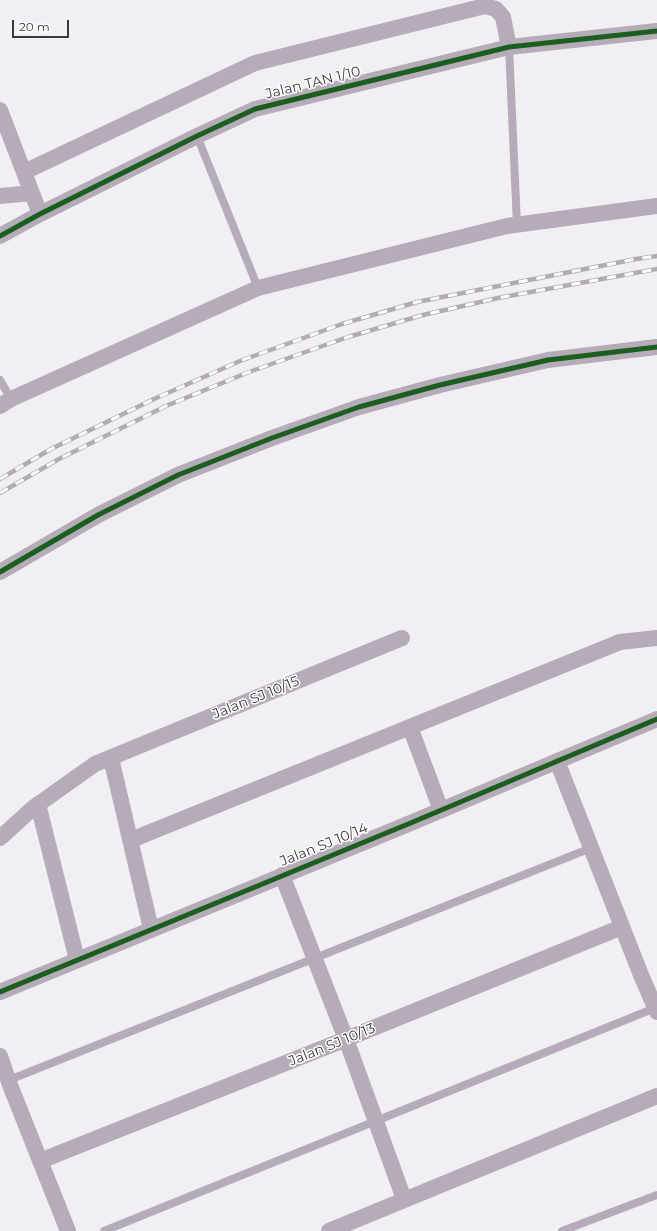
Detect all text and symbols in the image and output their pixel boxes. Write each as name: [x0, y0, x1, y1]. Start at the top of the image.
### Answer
scale bar: [14, 12, 71, 38]
text: 20 m: [19, 19, 50, 34]
street label: Jalan TAN 1/10: [264, 63, 362, 103]
street label: Jalan SJ 10/15: [210, 673, 302, 723]
street label: Jalan SJ 10/14: [278, 820, 370, 870]
street label: Jalan SJ 10/13: [286, 1020, 378, 1070]

